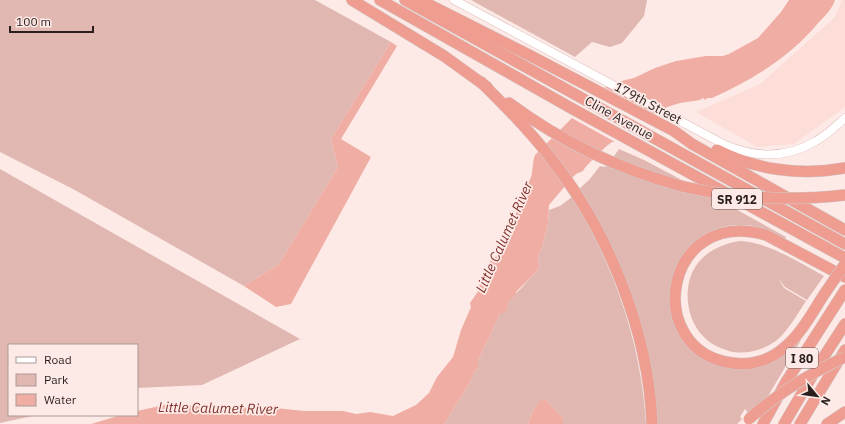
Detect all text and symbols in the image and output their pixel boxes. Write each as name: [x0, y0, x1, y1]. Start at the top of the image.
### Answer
scale bar: [10, 8, 93, 34]
text: 100 m: [16, 14, 51, 29]
street label: 179th Street: [611, 78, 685, 128]
street label: Cline Avenue: [582, 92, 656, 144]
water label: Little Calumet River: [471, 178, 537, 295]
road number: SR 912: [712, 189, 762, 209]
legend: [8, 344, 138, 416]
road number: I 80: [786, 348, 818, 368]
text: Road: [44, 352, 72, 367]
text: Park: [44, 372, 69, 387]
north arrow: [797, 376, 837, 416]
text: Water: [44, 392, 77, 407]
text: N: [818, 394, 834, 408]
water label: Little Calumet River: [158, 398, 279, 418]

